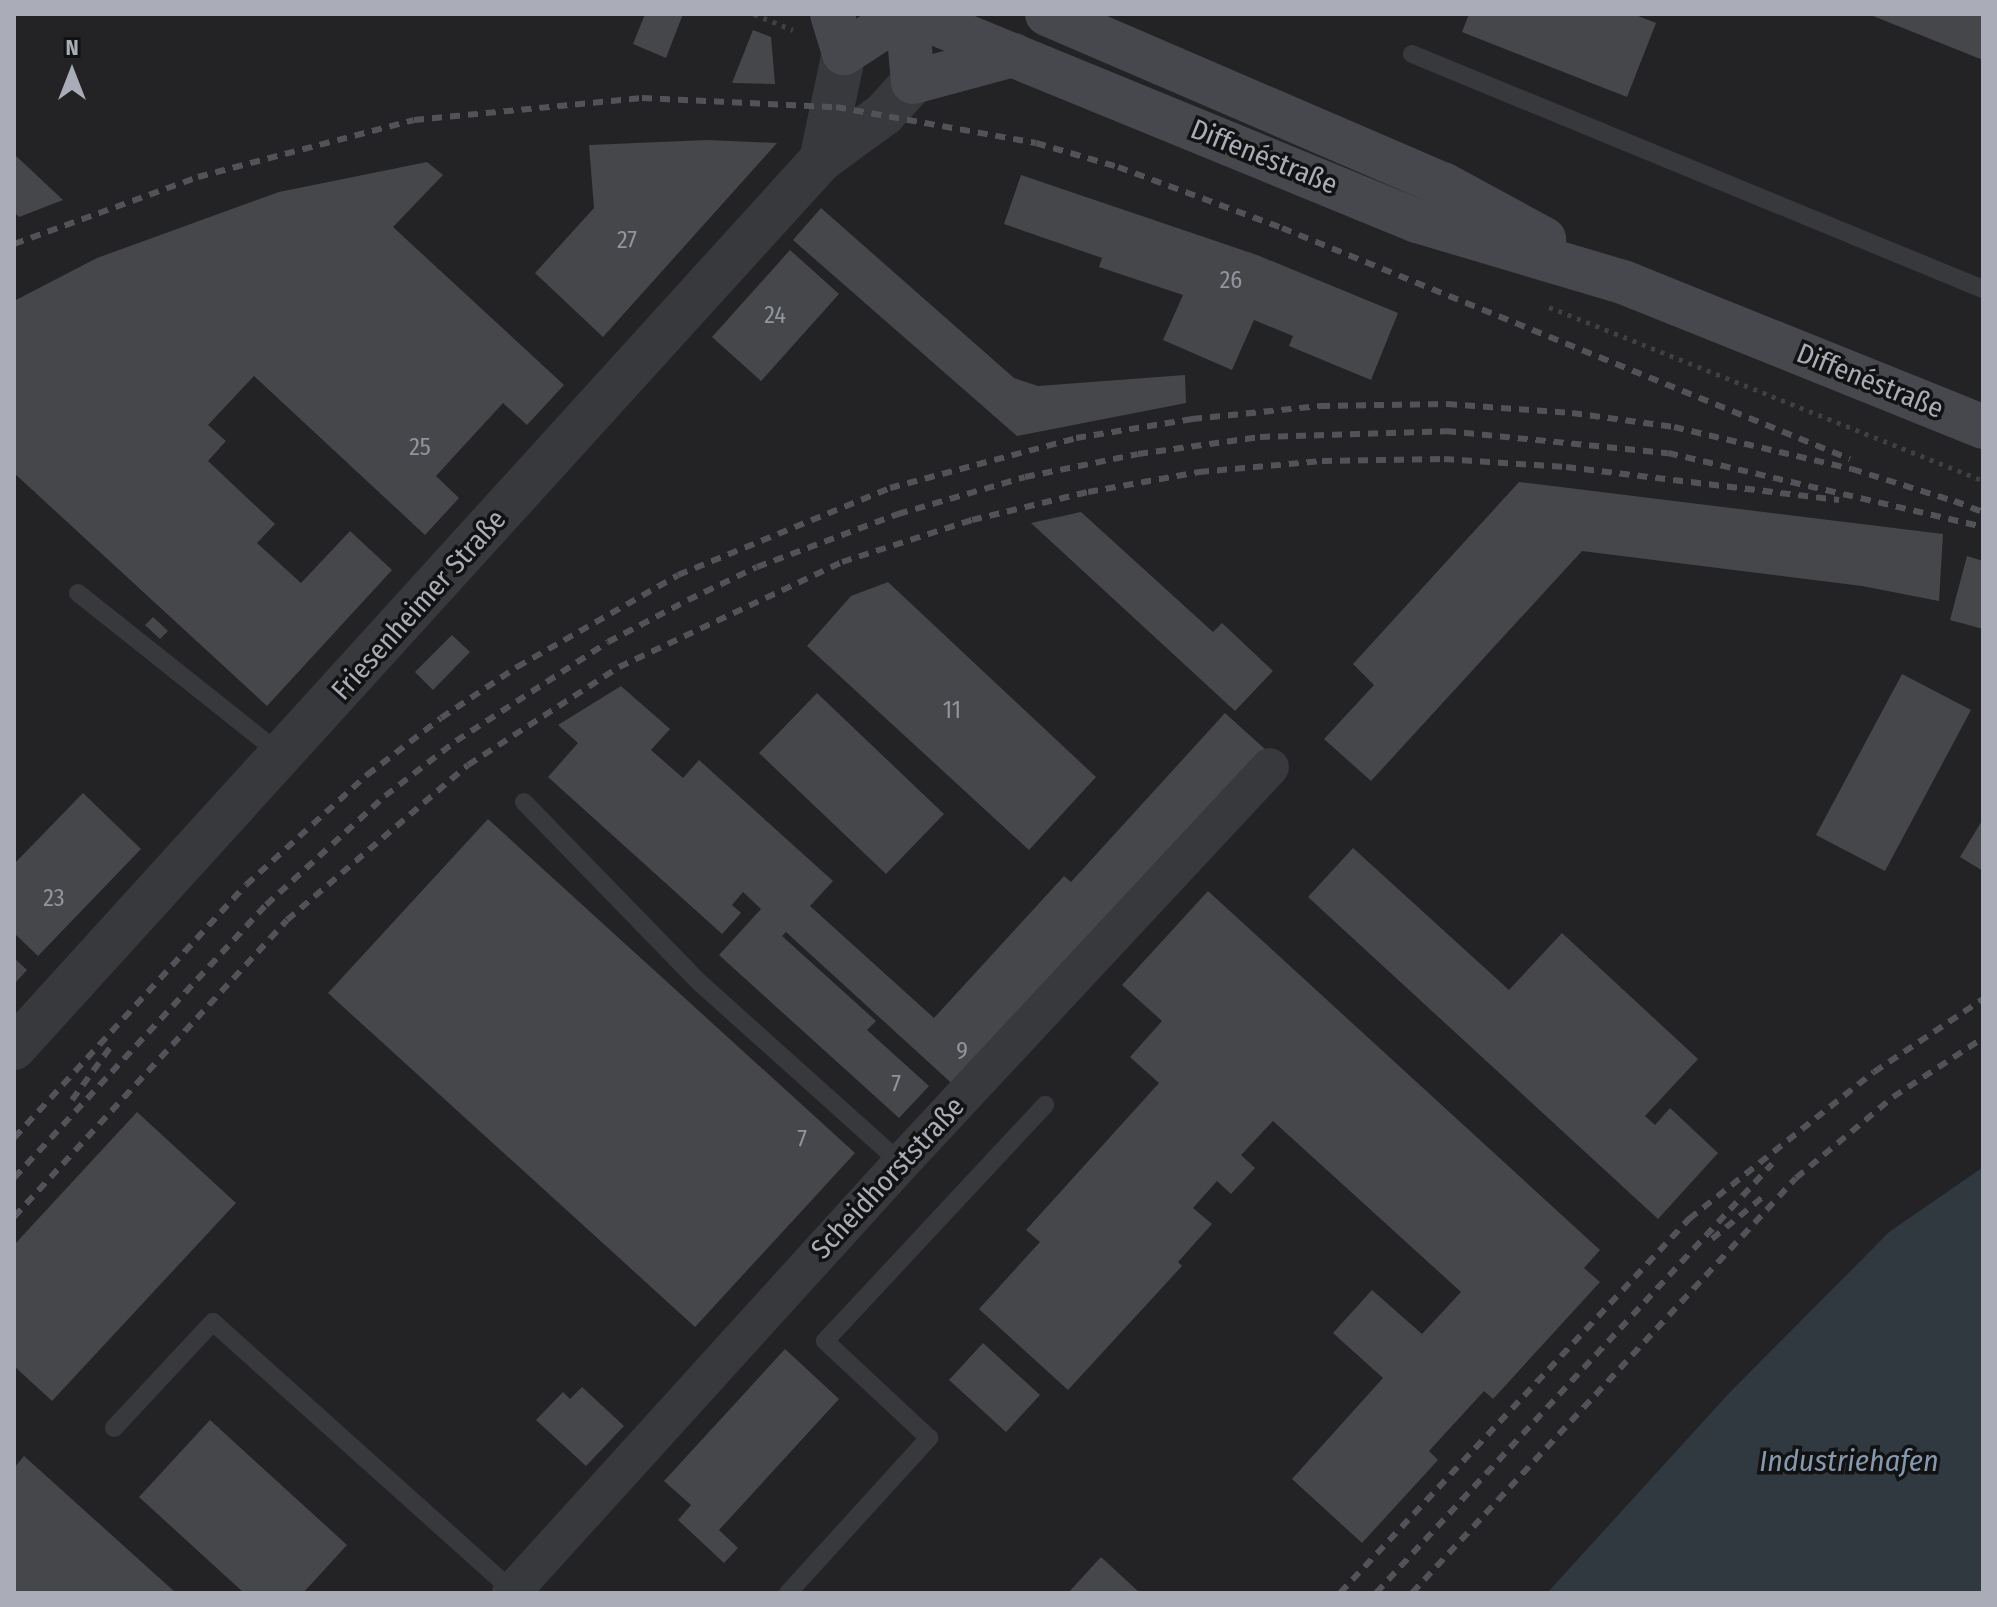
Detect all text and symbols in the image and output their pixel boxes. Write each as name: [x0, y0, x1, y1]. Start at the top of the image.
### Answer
north arrow: [32, 32, 112, 112]
text: N: [65, 34, 79, 61]
street label: Diffenéstraße: [1186, 112, 1342, 202]
house number: 27: [617, 227, 637, 255]
house number: 26: [1220, 267, 1242, 295]
house number: 24: [764, 302, 786, 330]
street label: Diffenéstraße: [1792, 336, 1948, 426]
house number: 25: [409, 434, 431, 462]
street label: Friesenheimer Straße: [325, 503, 513, 707]
house number: 11: [943, 697, 961, 725]
house number: 23: [43, 885, 65, 913]
house number: 9: [956, 1038, 968, 1066]
house number: 7: [891, 1071, 901, 1099]
street label: Scheidhorststraße: [804, 1090, 972, 1266]
house number: 7: [797, 1126, 807, 1154]
water label: Industriehafen: [1759, 1443, 1939, 1479]

